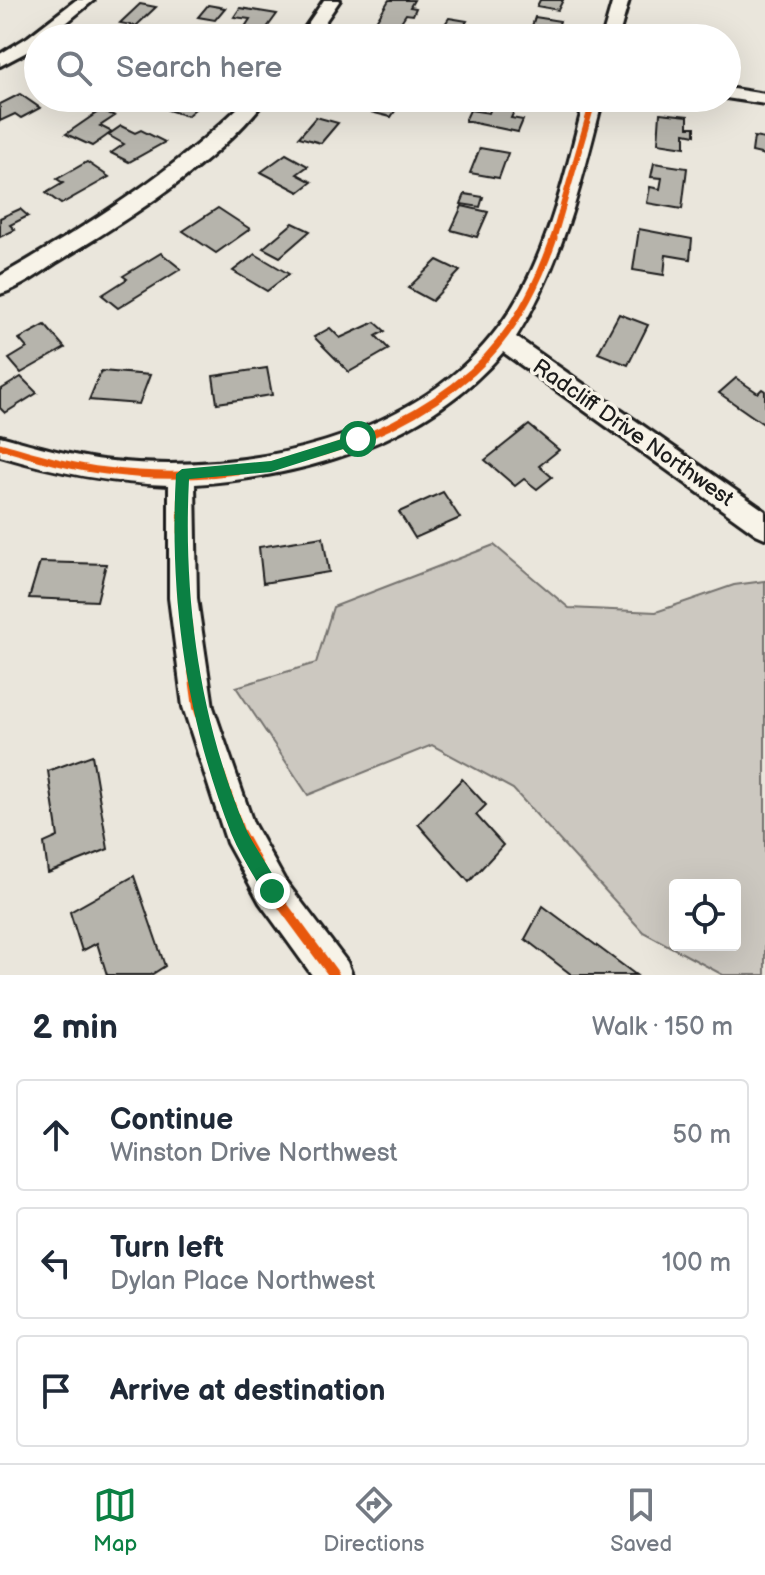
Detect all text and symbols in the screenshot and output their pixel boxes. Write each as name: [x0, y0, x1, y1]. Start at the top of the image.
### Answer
search box: [24, 24, 741, 112]
icon: search: [52, 46, 96, 90]
text: Search here: [116, 50, 282, 86]
street label: Radcliff Drive Northwest: [527, 353, 739, 513]
route start: [340, 421, 376, 457]
route end: [254, 873, 290, 909]
map controls: [669, 879, 741, 951]
button: locate: [669, 879, 741, 951]
text: 2 min: [32, 1007, 118, 1048]
text: Walk · 150 m: [592, 1012, 733, 1043]
text: Continue: [110, 1102, 233, 1138]
icon: ahead: [34, 1113, 78, 1157]
text: 50 m: [672, 1120, 731, 1151]
text: Winston Drive Northwest: [110, 1138, 398, 1169]
text: Turn left: [110, 1230, 224, 1266]
icon: left: [34, 1241, 78, 1285]
text: 100 m: [662, 1248, 731, 1279]
text: Dylan Place Northwest: [110, 1266, 375, 1297]
icon: arrive: [34, 1369, 78, 1413]
text: Arrive at destination: [110, 1373, 386, 1409]
tab: Map: [93, 1483, 137, 1558]
tab: Directions: [323, 1483, 424, 1558]
tab: Saved: [610, 1483, 672, 1558]

